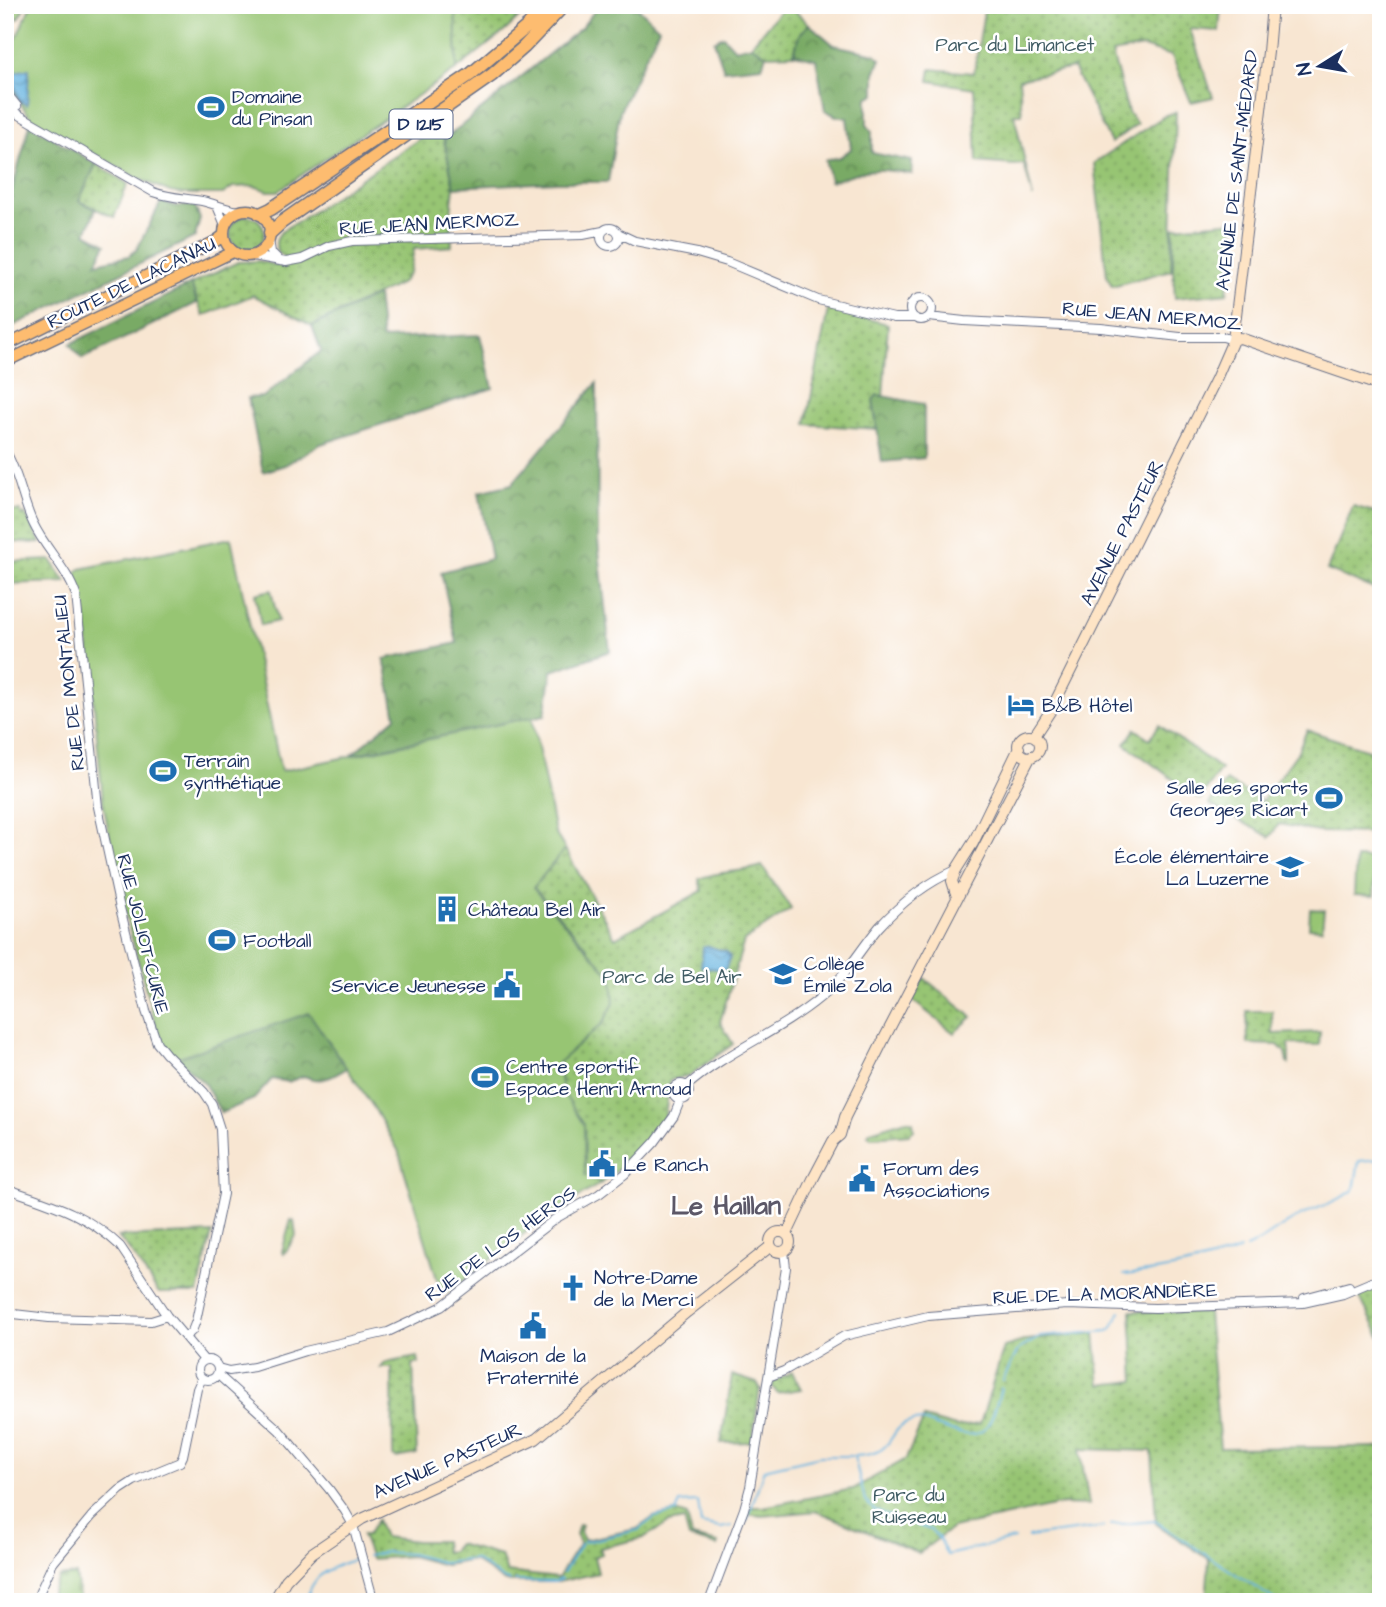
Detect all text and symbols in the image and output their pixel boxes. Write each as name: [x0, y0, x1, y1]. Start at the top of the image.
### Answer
park label: Parc du Limancet: [936, 32, 1095, 59]
north arrow: [1284, 32, 1354, 102]
street label: AVENUE DE SAINT-MÉDARD: [1209, 48, 1266, 292]
text: N: [1290, 60, 1319, 77]
place label: Domaine du Pinsan: [232, 84, 312, 133]
sports icon: Domaine du Pinsan: [196, 92, 226, 122]
road number: D 1215: [390, 110, 452, 139]
street label: RUE JEAN MERMOZ: [339, 206, 520, 243]
street label: ROUTE DE LACANAU: [43, 231, 220, 336]
street label: RUE JEAN MERMOZ: [1061, 295, 1243, 338]
street label: AVENUE PASTEUR: [1074, 455, 1171, 610]
street label: RUE DE MONTALIEU: [47, 594, 92, 772]
hotel icon: B&B Hôtel: [1006, 690, 1036, 720]
place label: B&B Hôtel: [1042, 693, 1133, 720]
place label: Terrain synthétique: [184, 748, 281, 798]
sports icon: Terrain synthétique: [148, 756, 178, 786]
place label: Salle des sports Georges Ricart: [1167, 775, 1308, 825]
sports icon: Salle des sports Georges Ricart: [1314, 783, 1344, 813]
place label: École élémentaire La Luzerne: [1115, 844, 1269, 893]
street label: RUE JOLIOT-CURIE: [110, 851, 175, 1017]
school or university icon: École élémentaire La Luzerne: [1275, 852, 1305, 882]
building icon: Château Bel Air: [432, 894, 462, 924]
place label: Château Bel Air: [468, 897, 606, 924]
sports icon: Football: [207, 925, 237, 955]
place label: Football: [243, 928, 312, 955]
place label: Collège Émile Zola: [804, 951, 892, 1000]
school or university icon: Collège Émile Zola: [768, 959, 798, 989]
park label: Parc de Bel Air: [602, 964, 742, 991]
public building icon: Service Jeunesse: [492, 970, 522, 1000]
place label: Service Jeunesse: [331, 973, 486, 1000]
place label: Centre sportif Espace Henri Arnoud: [506, 1054, 692, 1103]
sports icon: Centre sportif Espace Henri Arnoud: [470, 1062, 500, 1092]
public building icon: Le Ranch: [587, 1149, 617, 1179]
place label: Le Ranch: [623, 1152, 709, 1179]
place label: Forum des Associations: [883, 1156, 990, 1205]
public building icon: Forum des Associations: [847, 1164, 877, 1194]
street label: RUE DE LOS HEROS: [420, 1180, 582, 1308]
district label: Le Haillan: [671, 1188, 781, 1224]
place label: Notre-Dame de la Merci: [594, 1265, 698, 1314]
church icon: Notre-Dame de la Merci: [558, 1273, 588, 1303]
street label: RUE DE LA MORANDIÈRE: [992, 1277, 1218, 1312]
public building icon: Maison de la Fraternité: [518, 1311, 548, 1341]
place label: Maison de la Fraternité: [480, 1343, 586, 1392]
street label: AVENUE PASTEUR: [369, 1416, 526, 1506]
park label: Parc du Ruisseau: [872, 1482, 947, 1531]

